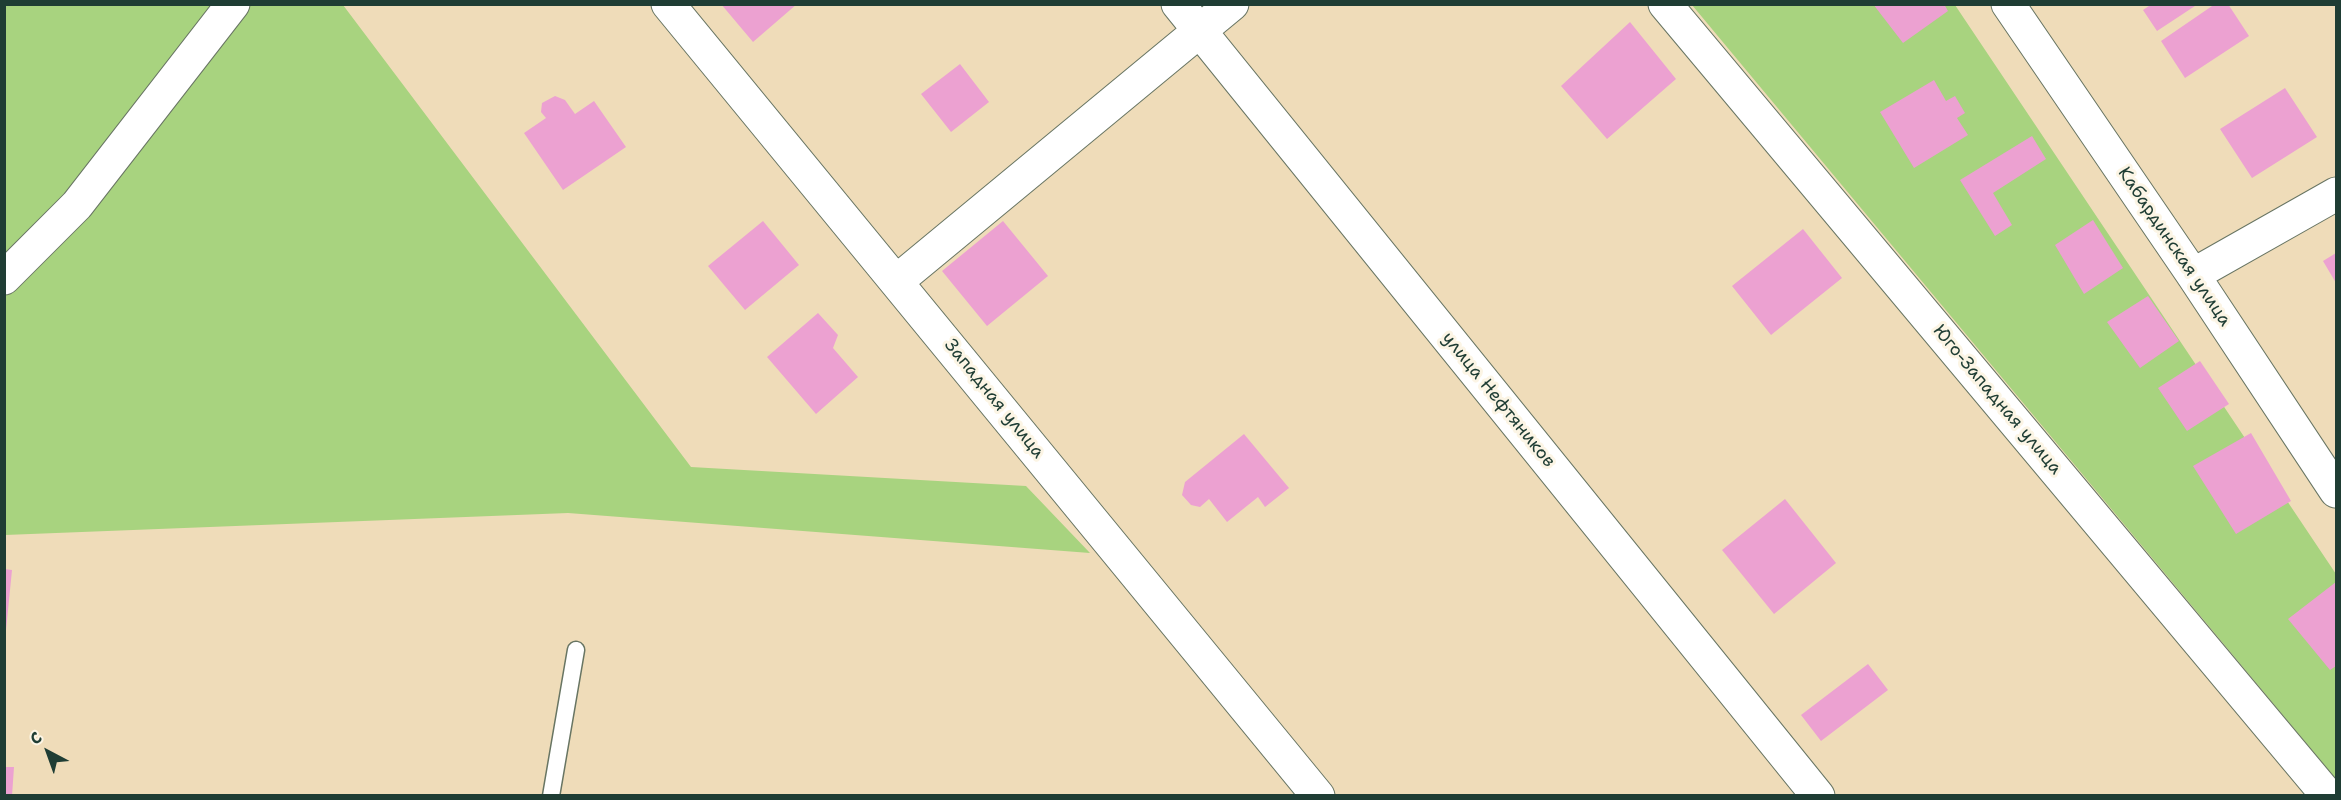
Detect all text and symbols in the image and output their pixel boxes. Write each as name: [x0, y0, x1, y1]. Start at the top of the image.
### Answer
street label: Кабардинская улица: [2113, 163, 2235, 331]
street label: Юго-Западная улица: [1928, 321, 2066, 479]
street label: улица Нефтяников: [1437, 328, 1559, 472]
street label: Западная улица: [939, 335, 1049, 463]
north arrow: [18, 722, 78, 782]
text: С: [25, 727, 46, 749]

